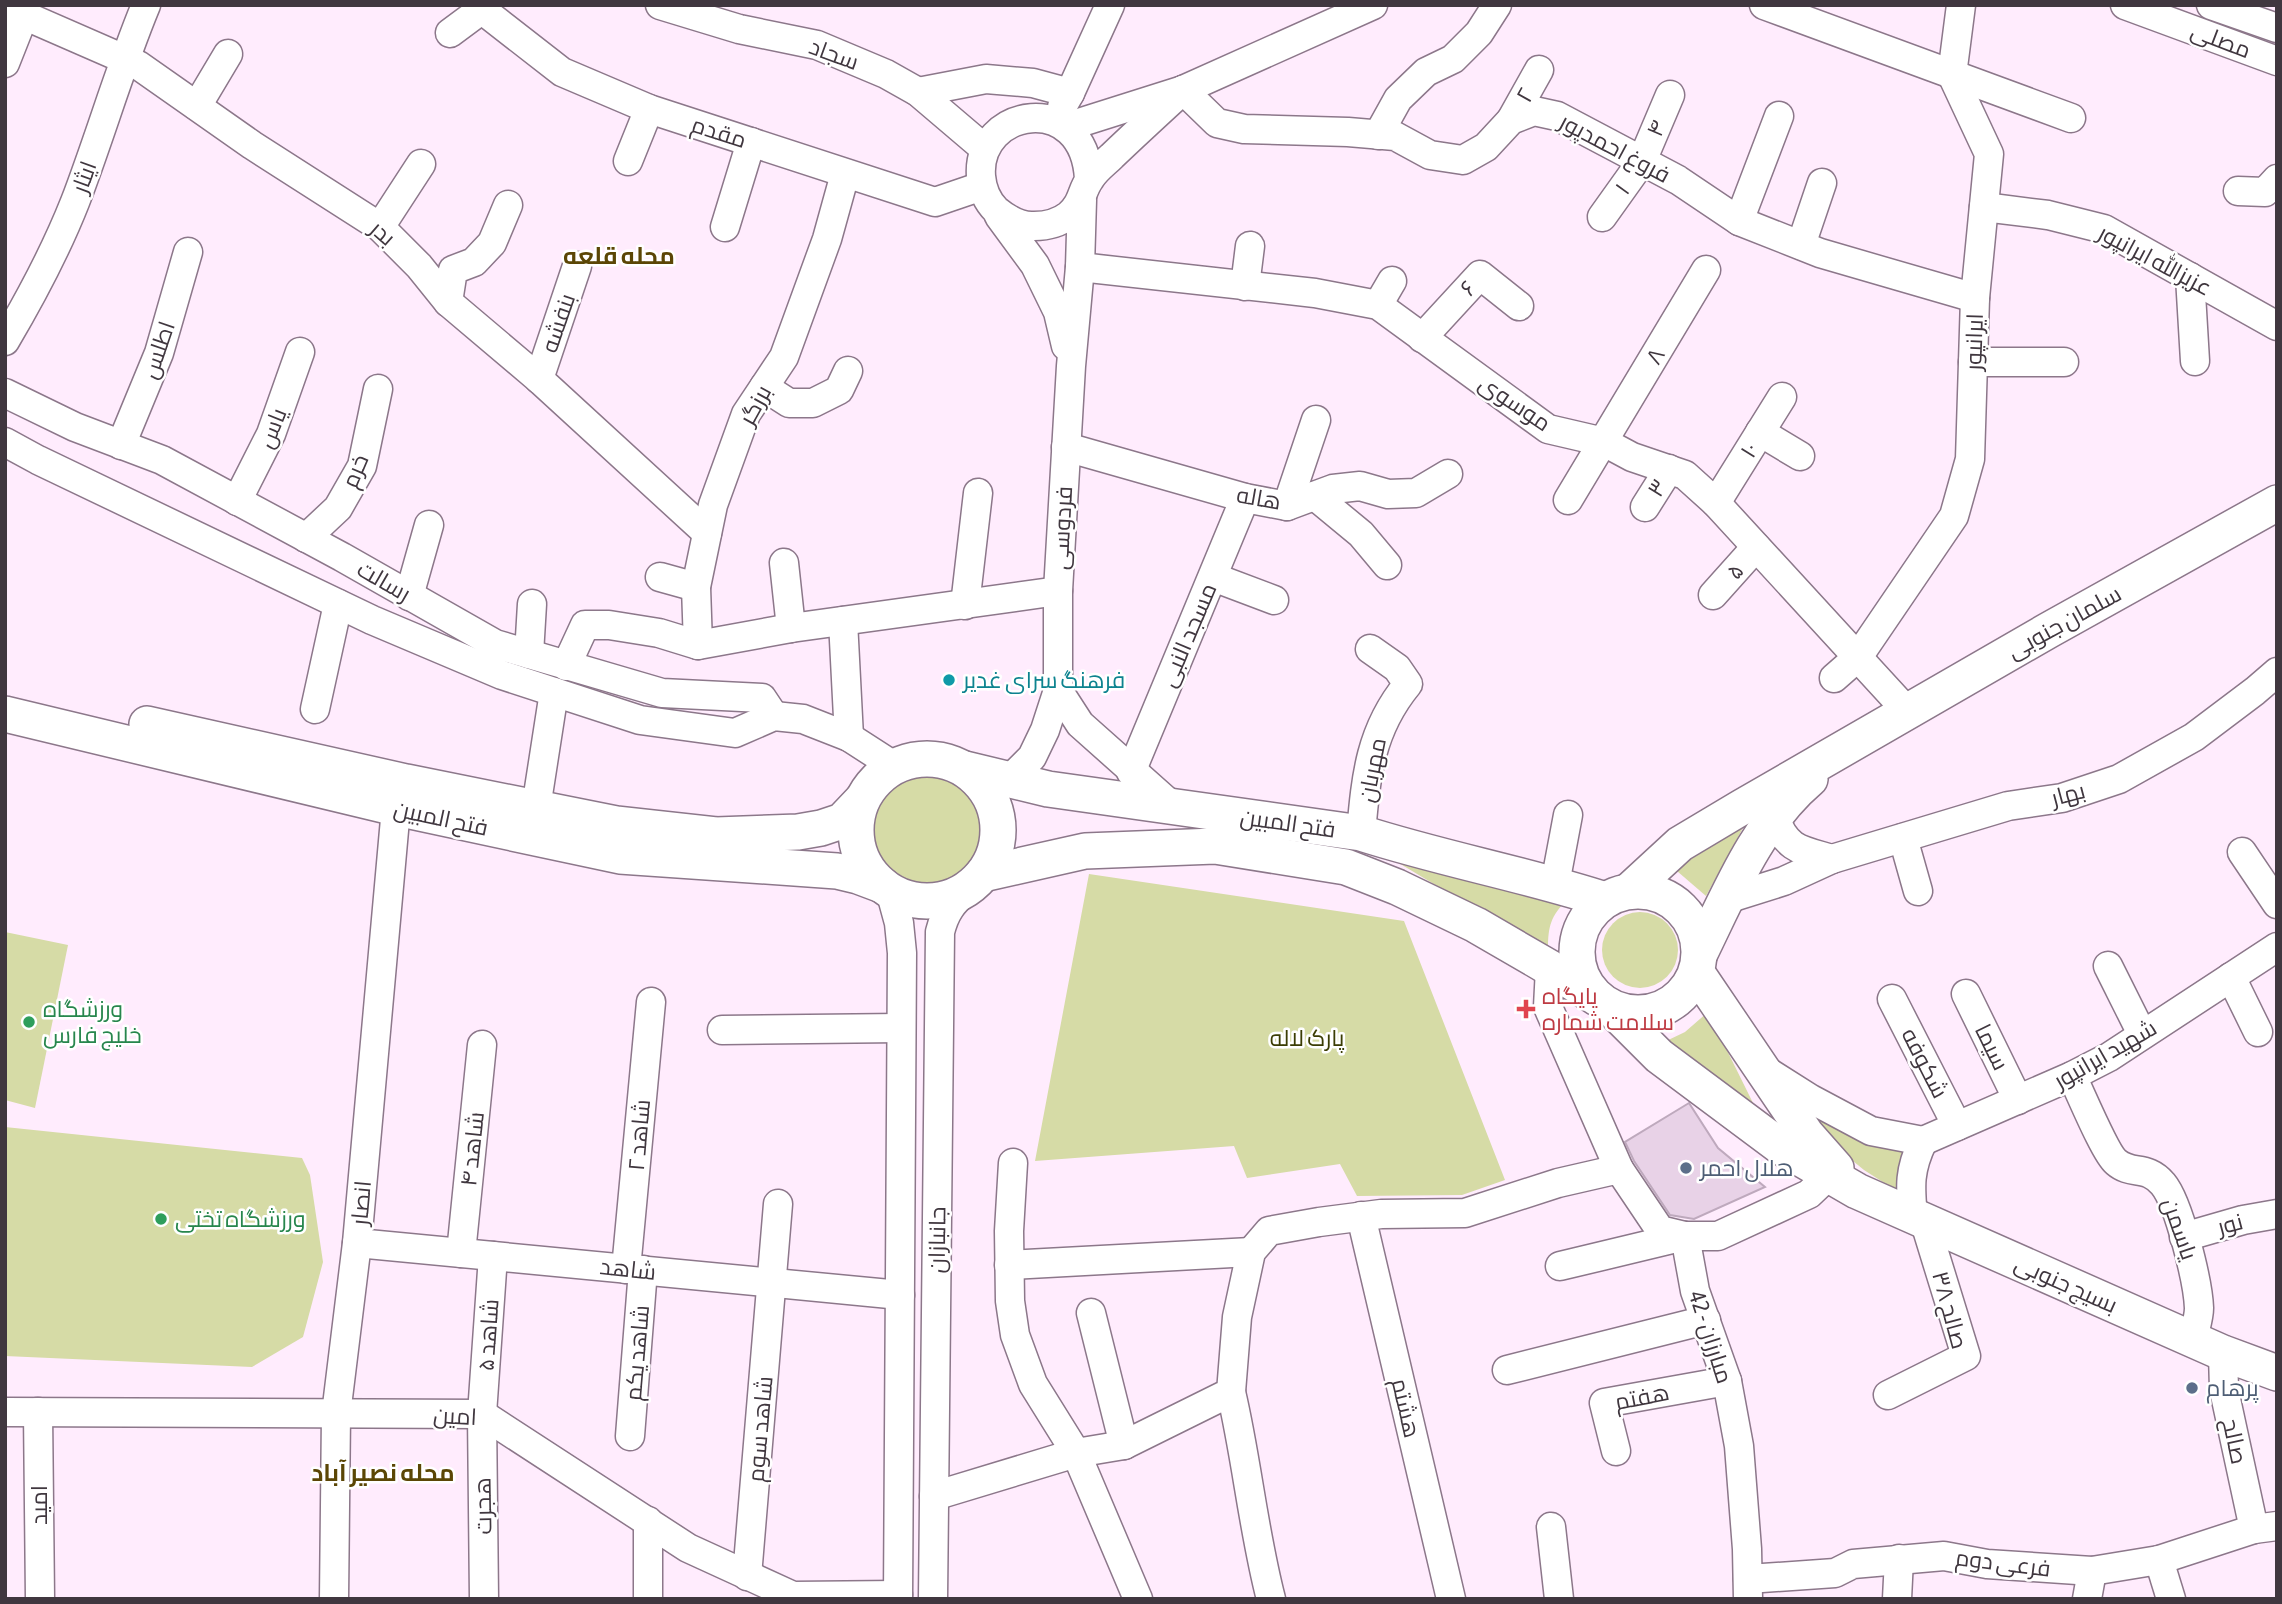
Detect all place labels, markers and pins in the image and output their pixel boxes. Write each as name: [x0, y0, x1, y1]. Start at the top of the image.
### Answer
place label: فرهنگ سرای غدیر: [961, 667, 1125, 694]
marker: فرهنگ سرای غدیر: [941, 672, 957, 688]
place label: پایگاه سلامت شماره: [1542, 983, 1674, 1035]
place label: ورزشگاه خلیج فارس: [43, 996, 142, 1051]
marker: پایگاه سلامت شماره: [1516, 999, 1536, 1019]
marker: ورزشگاه خلیج فارس: [21, 1014, 37, 1030]
place label: هلال احمر: [1698, 1155, 1794, 1182]
marker: هلال احمر: [1678, 1160, 1694, 1176]
place label: ورزشگاه تختی: [175, 1206, 305, 1233]
marker: ورزشگاه تختی: [153, 1211, 169, 1227]
place label: پرهام: [2206, 1375, 2259, 1404]
marker: پرهام: [2184, 1380, 2200, 1396]

